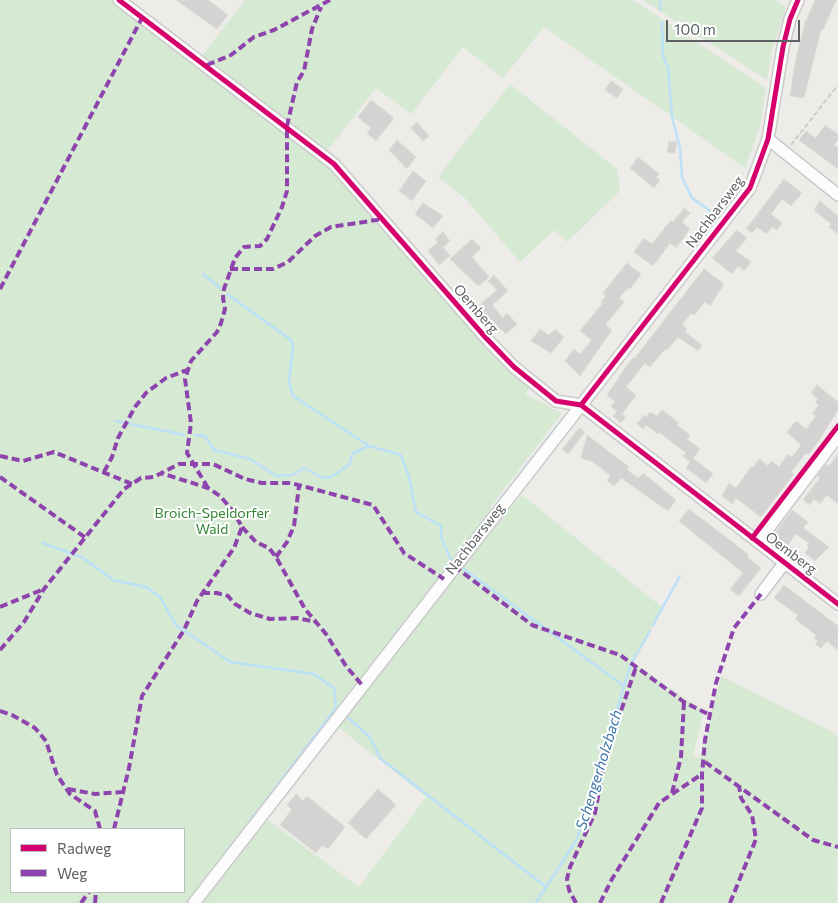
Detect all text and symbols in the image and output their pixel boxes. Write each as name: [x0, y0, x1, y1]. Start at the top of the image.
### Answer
scale bar: [668, 10, 802, 42]
text: 100 m: [674, 20, 716, 38]
street label: Nachbarsweg: [682, 173, 748, 251]
street label: Oemberg: [450, 281, 502, 337]
street label: Nachbarsweg: [442, 500, 508, 578]
park label: Broich-Speldorfer Wald: [155, 505, 269, 538]
street label: Oemberg: [762, 528, 820, 578]
water label: Schengerholzbach: [572, 708, 626, 832]
legend: [10, 828, 185, 893]
text: Radweg: [57, 839, 111, 857]
text: Weg: [57, 864, 87, 882]

